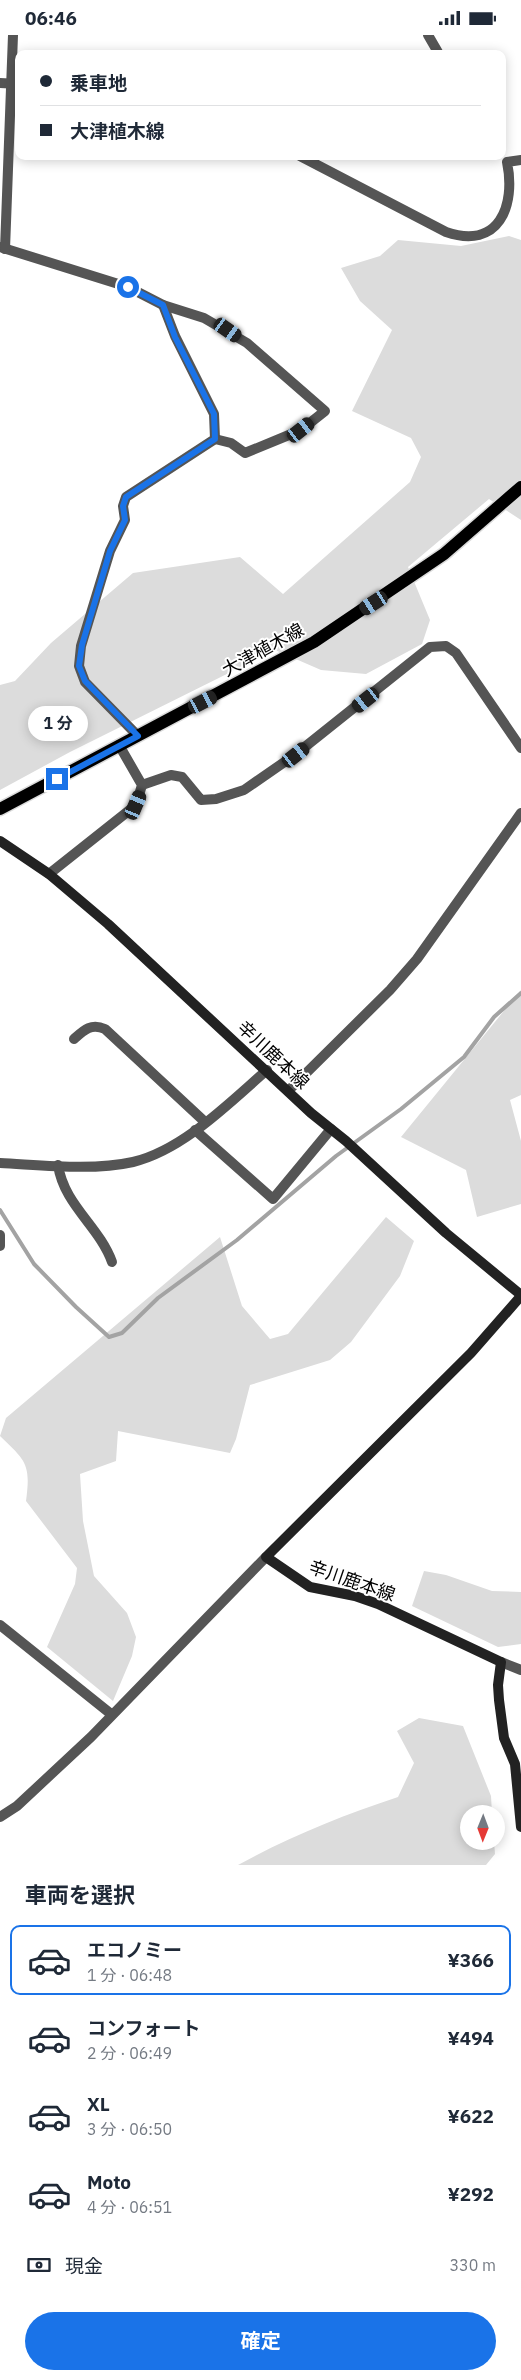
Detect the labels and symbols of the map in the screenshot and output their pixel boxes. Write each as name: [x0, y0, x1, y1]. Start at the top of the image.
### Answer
route start: [117, 276, 139, 298]
car: [211, 315, 244, 345]
car: [284, 415, 317, 445]
car: [357, 589, 390, 617]
street label: 大津植木線: [218, 618, 308, 681]
car: [349, 685, 382, 715]
car: [186, 689, 219, 715]
callout: 1 分: [27, 707, 87, 741]
car: [279, 740, 312, 770]
route end: [46, 768, 68, 790]
car: [123, 788, 148, 822]
street label: 辛川鹿本線: [233, 1016, 314, 1094]
street label: 辛川鹿本線: [306, 1555, 398, 1606]
north arrow: [460, 1805, 505, 1850]

